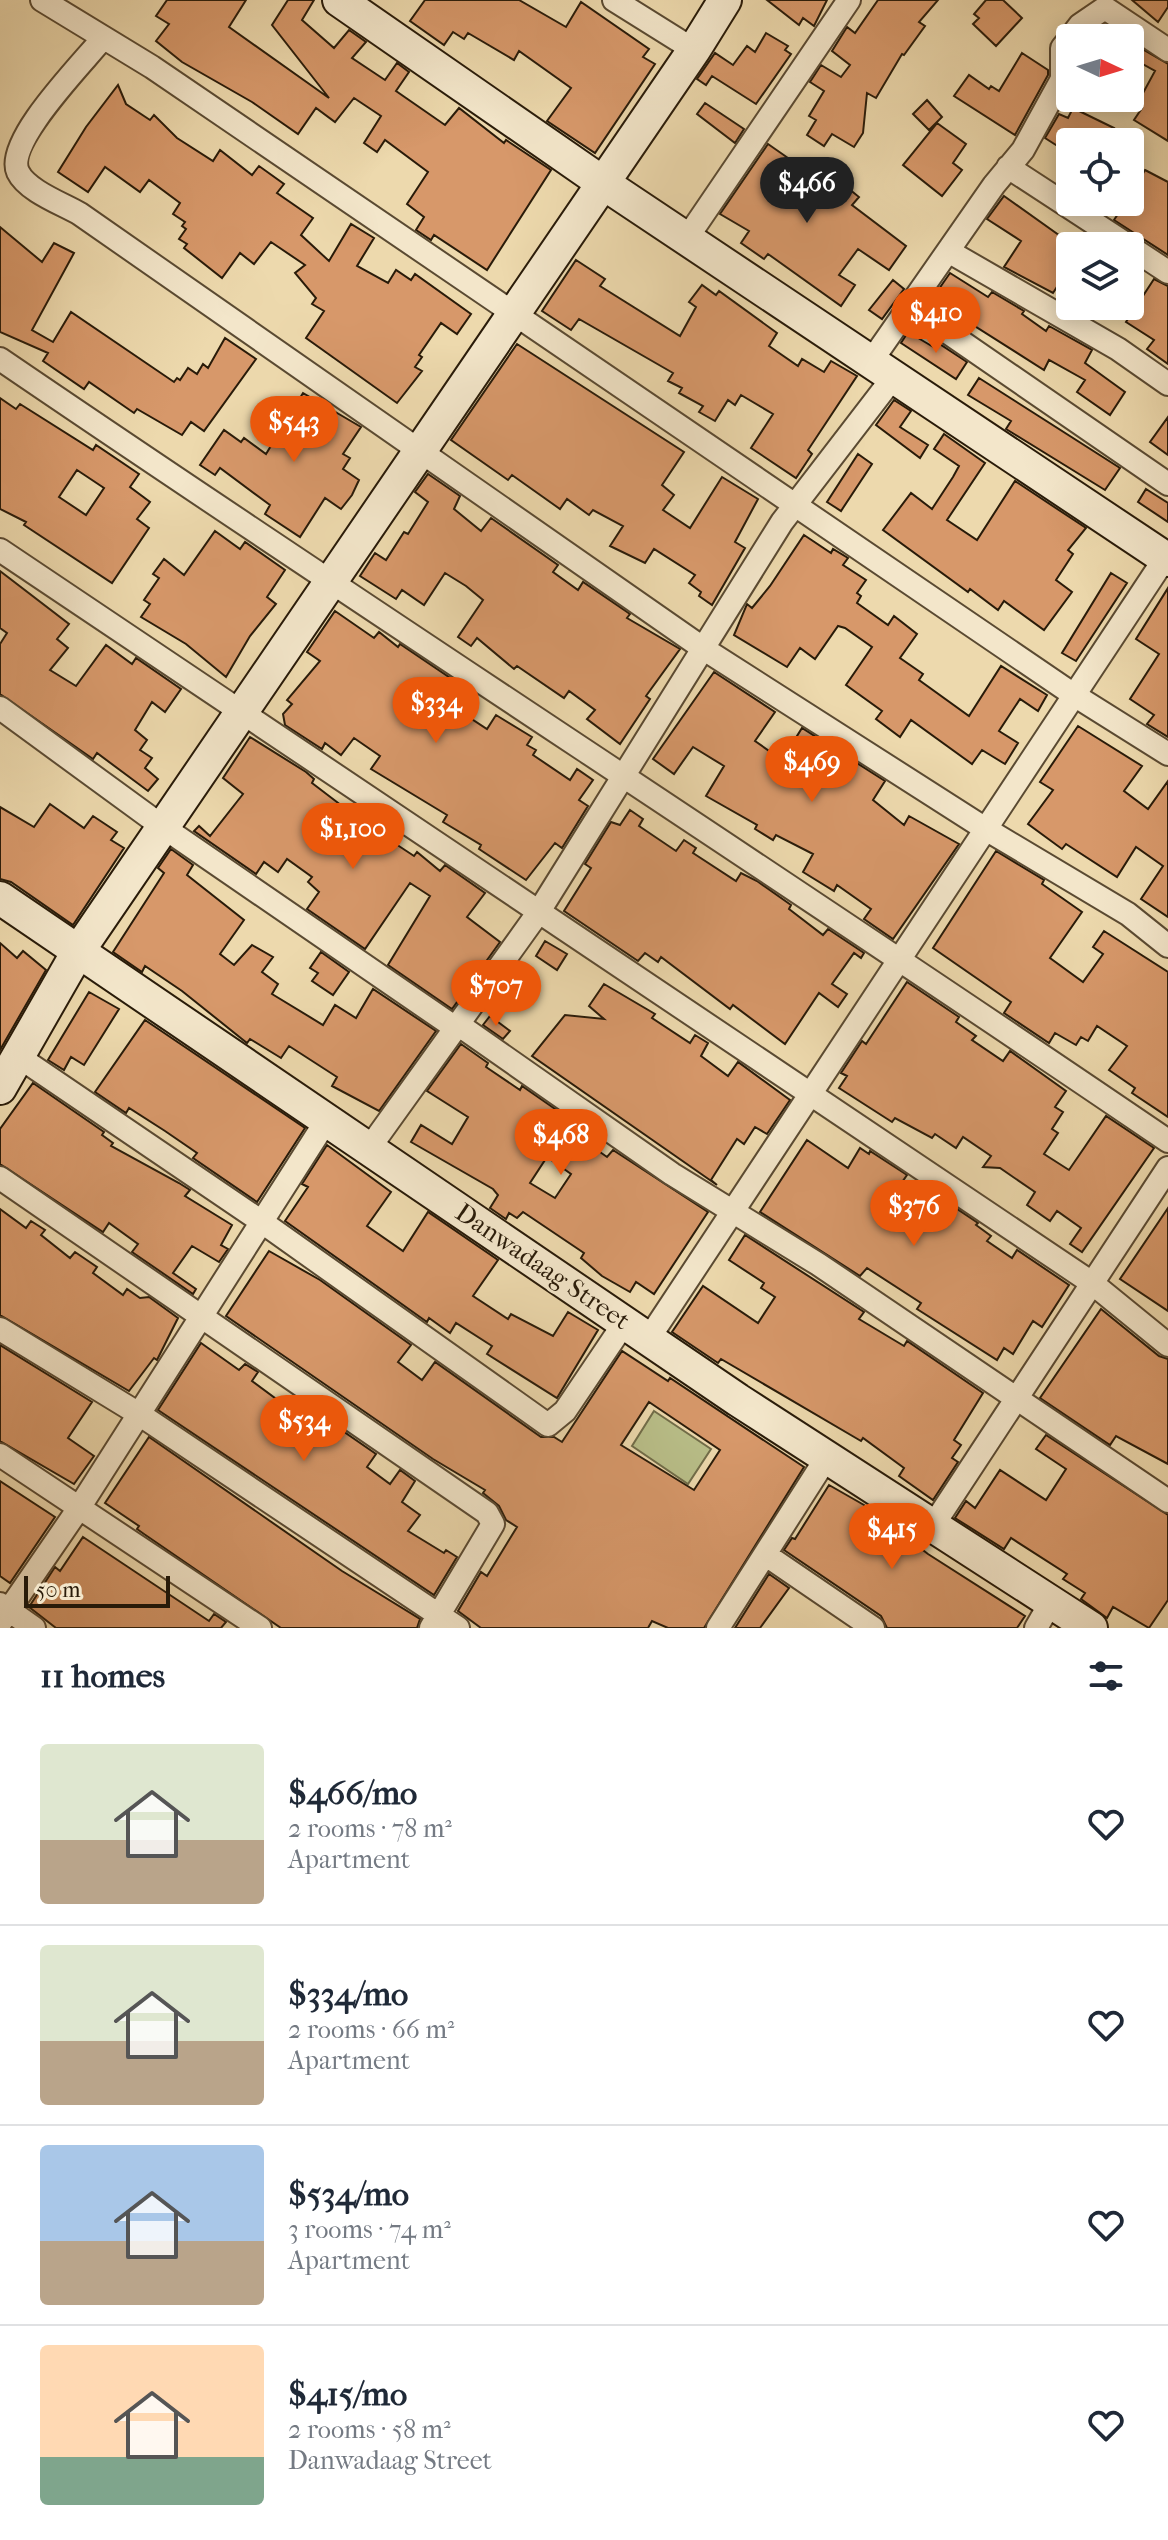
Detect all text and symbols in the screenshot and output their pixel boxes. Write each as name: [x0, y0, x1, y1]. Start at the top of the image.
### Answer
north arrow: [1056, 24, 1144, 112]
map controls: [1056, 24, 1144, 320]
button: locate: [1056, 128, 1144, 216]
pin: $466: [760, 157, 854, 225]
text: $466: [778, 167, 836, 198]
button: layers: [1056, 232, 1144, 320]
pin: $410: [889, 287, 983, 355]
text: $410: [909, 297, 963, 328]
pin: $543: [247, 396, 341, 464]
text: $543: [268, 406, 320, 437]
pin: $334: [389, 677, 483, 745]
text: $334: [411, 687, 461, 718]
pin: $469: [765, 736, 859, 804]
text: $469: [783, 746, 841, 777]
pin: $1,100: [288, 803, 418, 871]
text: $1,100: [320, 813, 386, 844]
pin: $707: [449, 960, 543, 1028]
text: $707: [469, 970, 523, 1001]
pin: $468: [514, 1109, 608, 1177]
text: $468: [533, 1119, 589, 1150]
pin: $376: [867, 1180, 961, 1248]
text: $376: [888, 1190, 940, 1221]
street label: Danwadaag Street: [450, 1197, 636, 1337]
pin: $534: [257, 1395, 351, 1463]
text: $534: [278, 1405, 330, 1436]
pin: $415: [845, 1503, 939, 1571]
text: $415: [867, 1513, 917, 1544]
scale bar: [24, 1572, 170, 1608]
text: 50 m: [36, 1577, 81, 1603]
icon: filters: [1084, 1654, 1128, 1698]
text: 11 homes: [40, 1656, 165, 1696]
text: $466/mo: [288, 1773, 417, 1813]
icon: home: [104, 1776, 200, 1872]
icon: heart: [1084, 1802, 1128, 1846]
text: 2 rooms · 78 m²: [288, 1813, 452, 1844]
text: Apartment: [288, 1844, 410, 1875]
text: $334/mo: [288, 1974, 408, 2014]
icon: home: [104, 1977, 200, 2073]
icon: heart: [1084, 2003, 1128, 2047]
text: 2 rooms · 66 m²: [288, 2014, 454, 2045]
text: Apartment: [288, 2045, 410, 2076]
text: $534/mo: [288, 2174, 409, 2214]
icon: home: [104, 2177, 200, 2273]
icon: heart: [1084, 2203, 1128, 2247]
text: 3 rooms · 74 m²: [288, 2214, 451, 2245]
text: Apartment: [288, 2245, 410, 2276]
text: $415/mo: [288, 2374, 407, 2414]
icon: home: [104, 2377, 200, 2473]
icon: heart: [1084, 2403, 1128, 2447]
text: 2 rooms · 58 m²: [288, 2414, 451, 2445]
text: Danwadaag Street: [288, 2445, 492, 2476]

